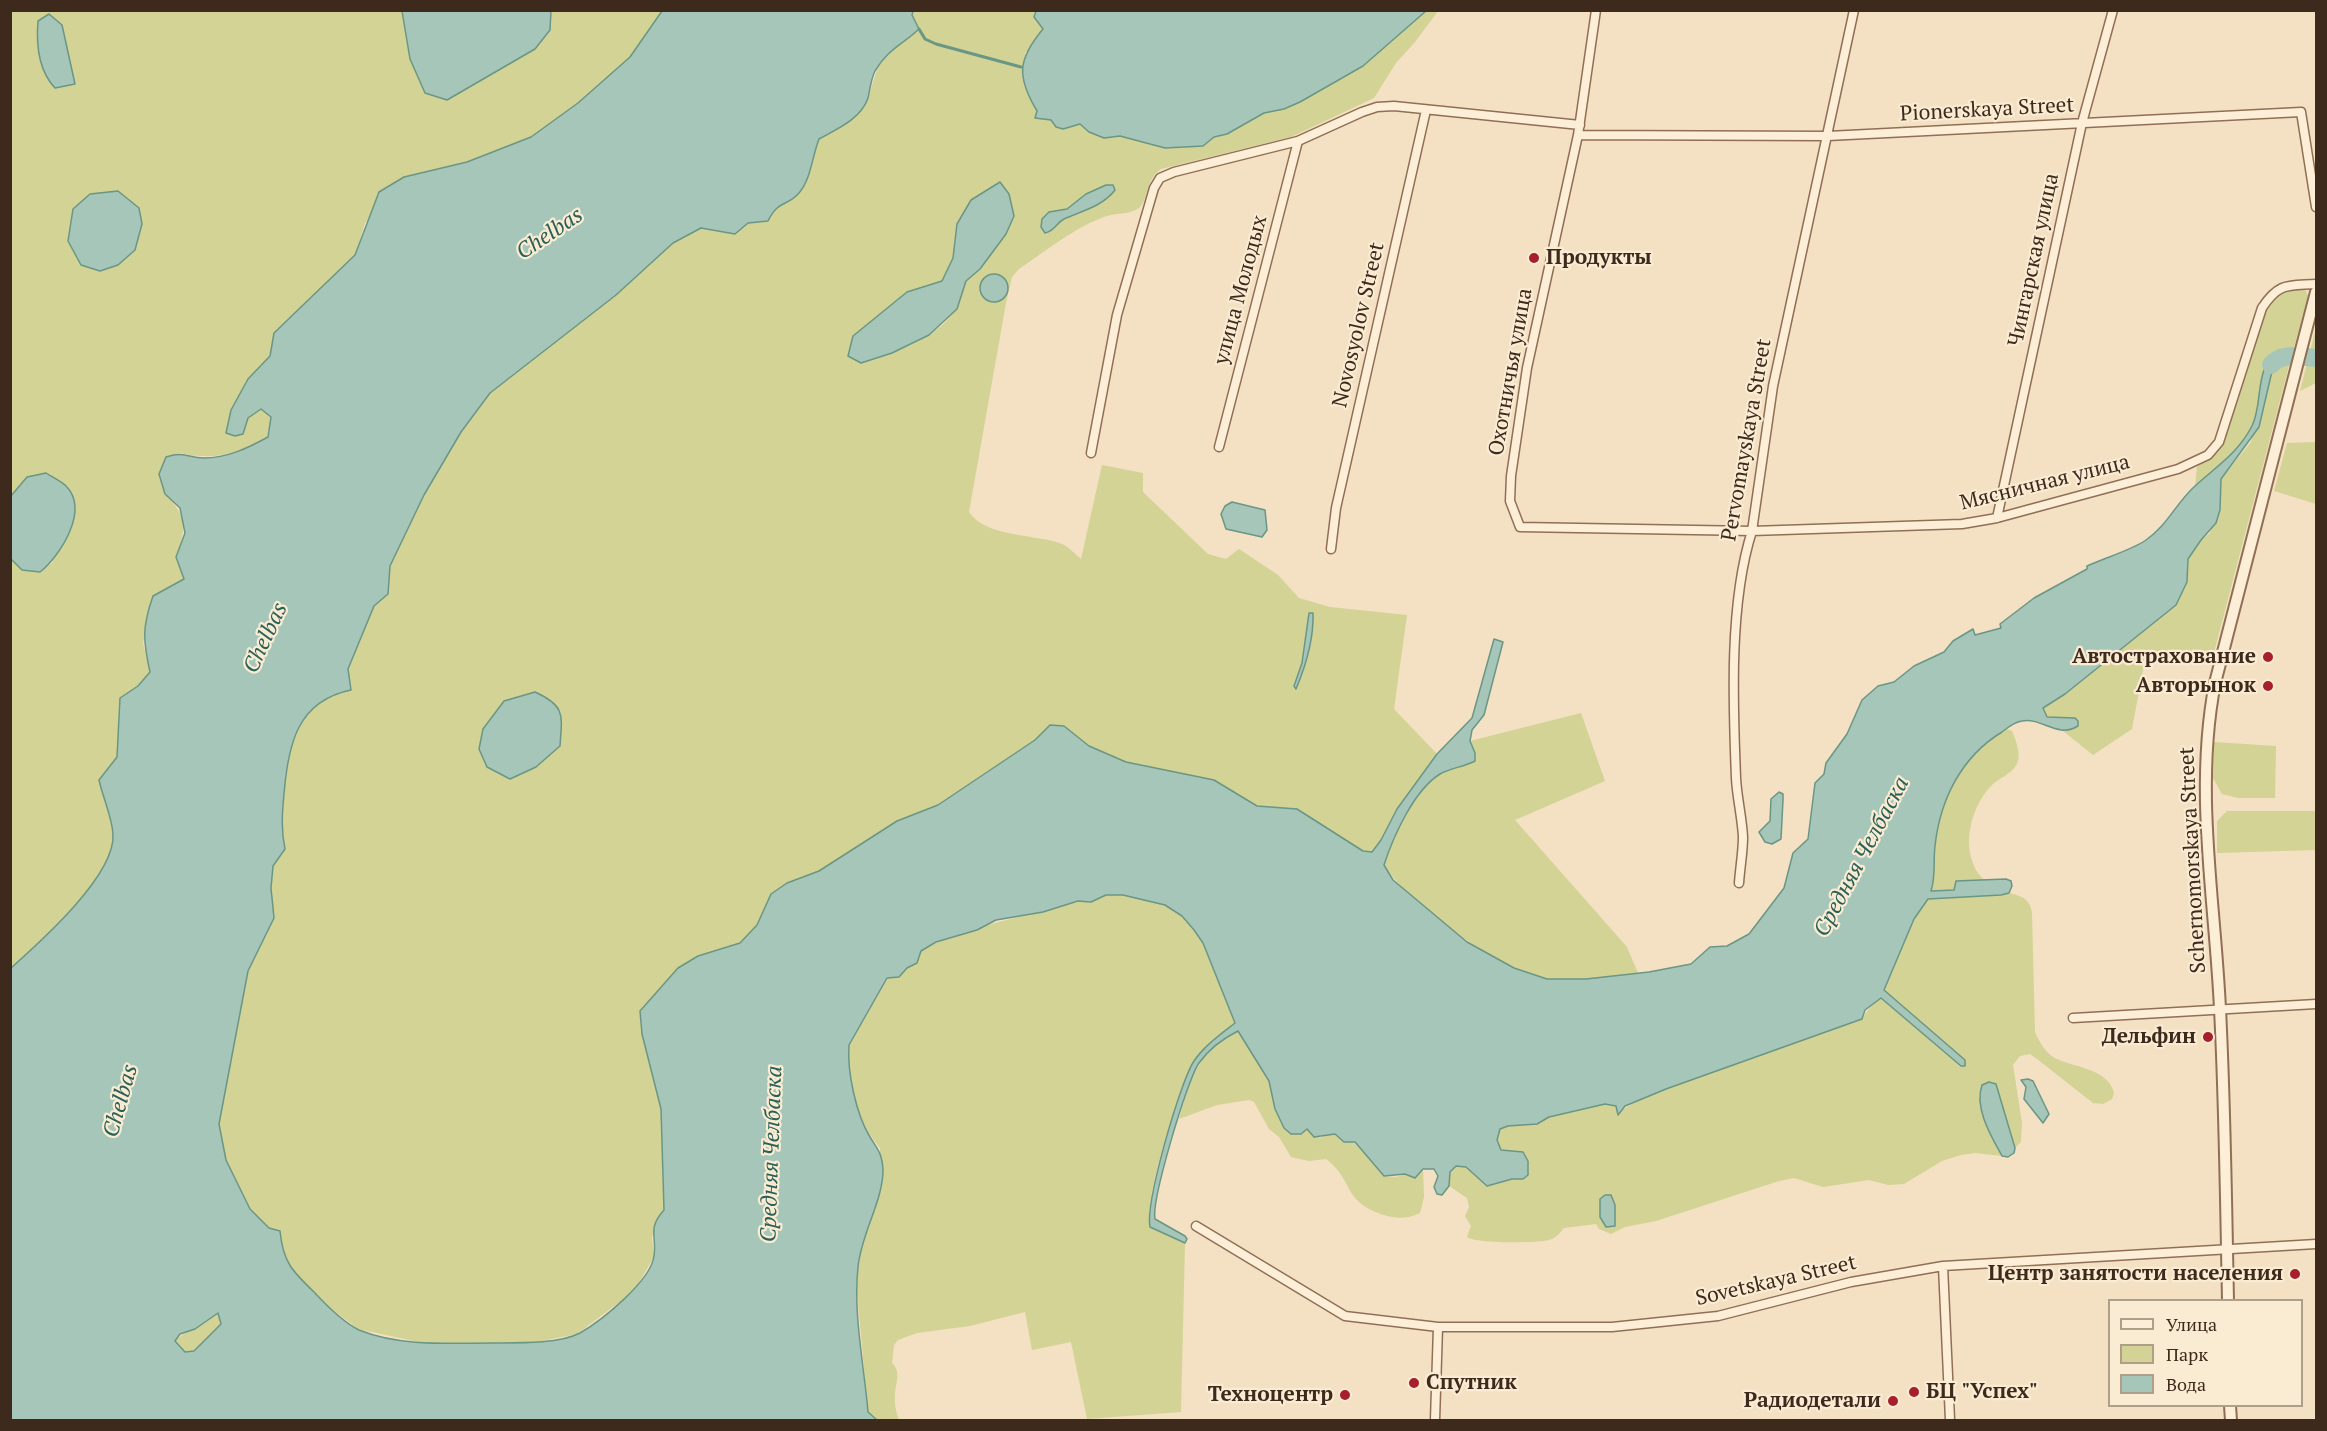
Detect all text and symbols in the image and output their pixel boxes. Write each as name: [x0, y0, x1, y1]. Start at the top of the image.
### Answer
street label: Pionerskaya Street: [1899, 93, 2075, 127]
street label: Чингарская улица: [2003, 171, 2065, 349]
water label: Chelbas: [512, 202, 588, 266]
street label: улица Молодых: [1209, 213, 1273, 367]
street label: Novosyolov Street: [1328, 240, 1390, 410]
place label: Продукты: [1546, 245, 1652, 271]
marker: Продукты: [1527, 251, 1541, 265]
street label: Охотничья улица: [1484, 286, 1538, 458]
street label: Pervomayskaya Street: [1717, 337, 1777, 543]
street label: Мясничная улица: [1957, 450, 2133, 516]
water label: Chelbas: [238, 599, 294, 677]
place label: Автострахование: [2072, 644, 2256, 670]
marker: Автострахование: [2261, 650, 2275, 664]
place label: Авторынок: [2136, 673, 2256, 699]
marker: Авторынок: [2261, 679, 2275, 693]
street label: Sсhernomorskaya Street: [2174, 746, 2212, 974]
water label: Средняя Челбаска: [1809, 773, 1915, 941]
place label: Дельфин: [2102, 1024, 2196, 1050]
marker: Дельфин: [2201, 1030, 2215, 1044]
water label: Chelbas: [98, 1062, 144, 1140]
water label: Средняя Челбаска: [756, 1065, 788, 1243]
street label: Sovetskaya Street: [1693, 1250, 1859, 1312]
place label: Центр занятости населения: [1988, 1261, 2283, 1287]
marker: Центр занятости населения: [2288, 1267, 2302, 1281]
legend: [2108, 1299, 2303, 1407]
text: Улица: [2166, 1312, 2217, 1336]
text: Парк: [2166, 1342, 2208, 1366]
place label: Спутник: [1426, 1370, 1517, 1396]
text: Вода: [2166, 1372, 2206, 1396]
marker: Спутник: [1407, 1376, 1421, 1390]
place label: БЦ "Успех": [1926, 1379, 2038, 1405]
place label: Техноцентр: [1208, 1382, 1333, 1408]
marker: БЦ "Успех": [1907, 1385, 1921, 1399]
marker: Техноцентр: [1338, 1388, 1352, 1402]
place label: Радиодетали: [1744, 1388, 1881, 1414]
marker: Радиодетали: [1886, 1394, 1900, 1408]

